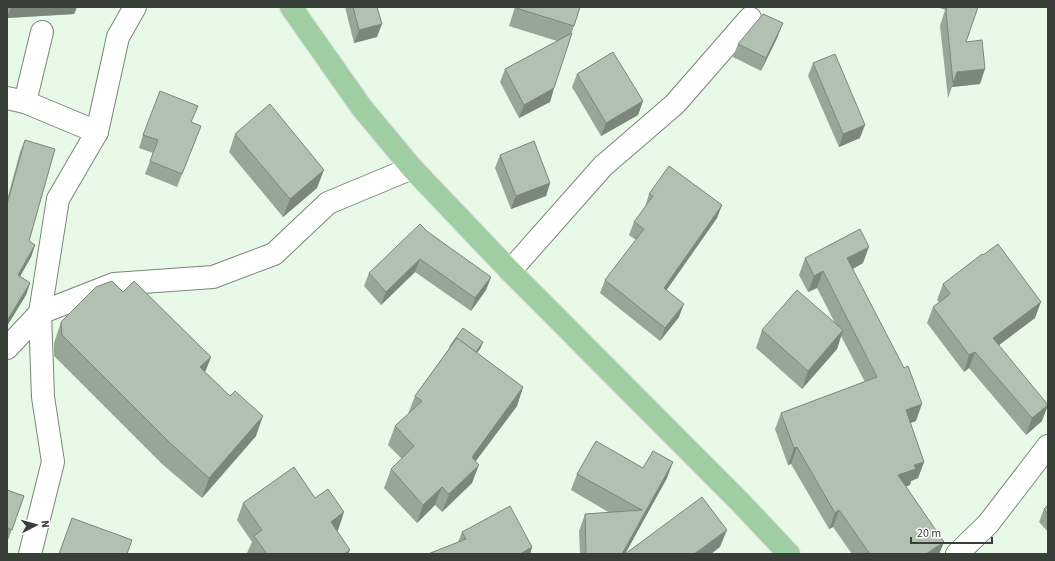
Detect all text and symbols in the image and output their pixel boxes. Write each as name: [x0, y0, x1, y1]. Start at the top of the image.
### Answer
north arrow: [16, 505, 56, 545]
scale bar: [911, 519, 992, 545]
text: N: [38, 520, 53, 528]
text: 20 m: [917, 525, 941, 542]

